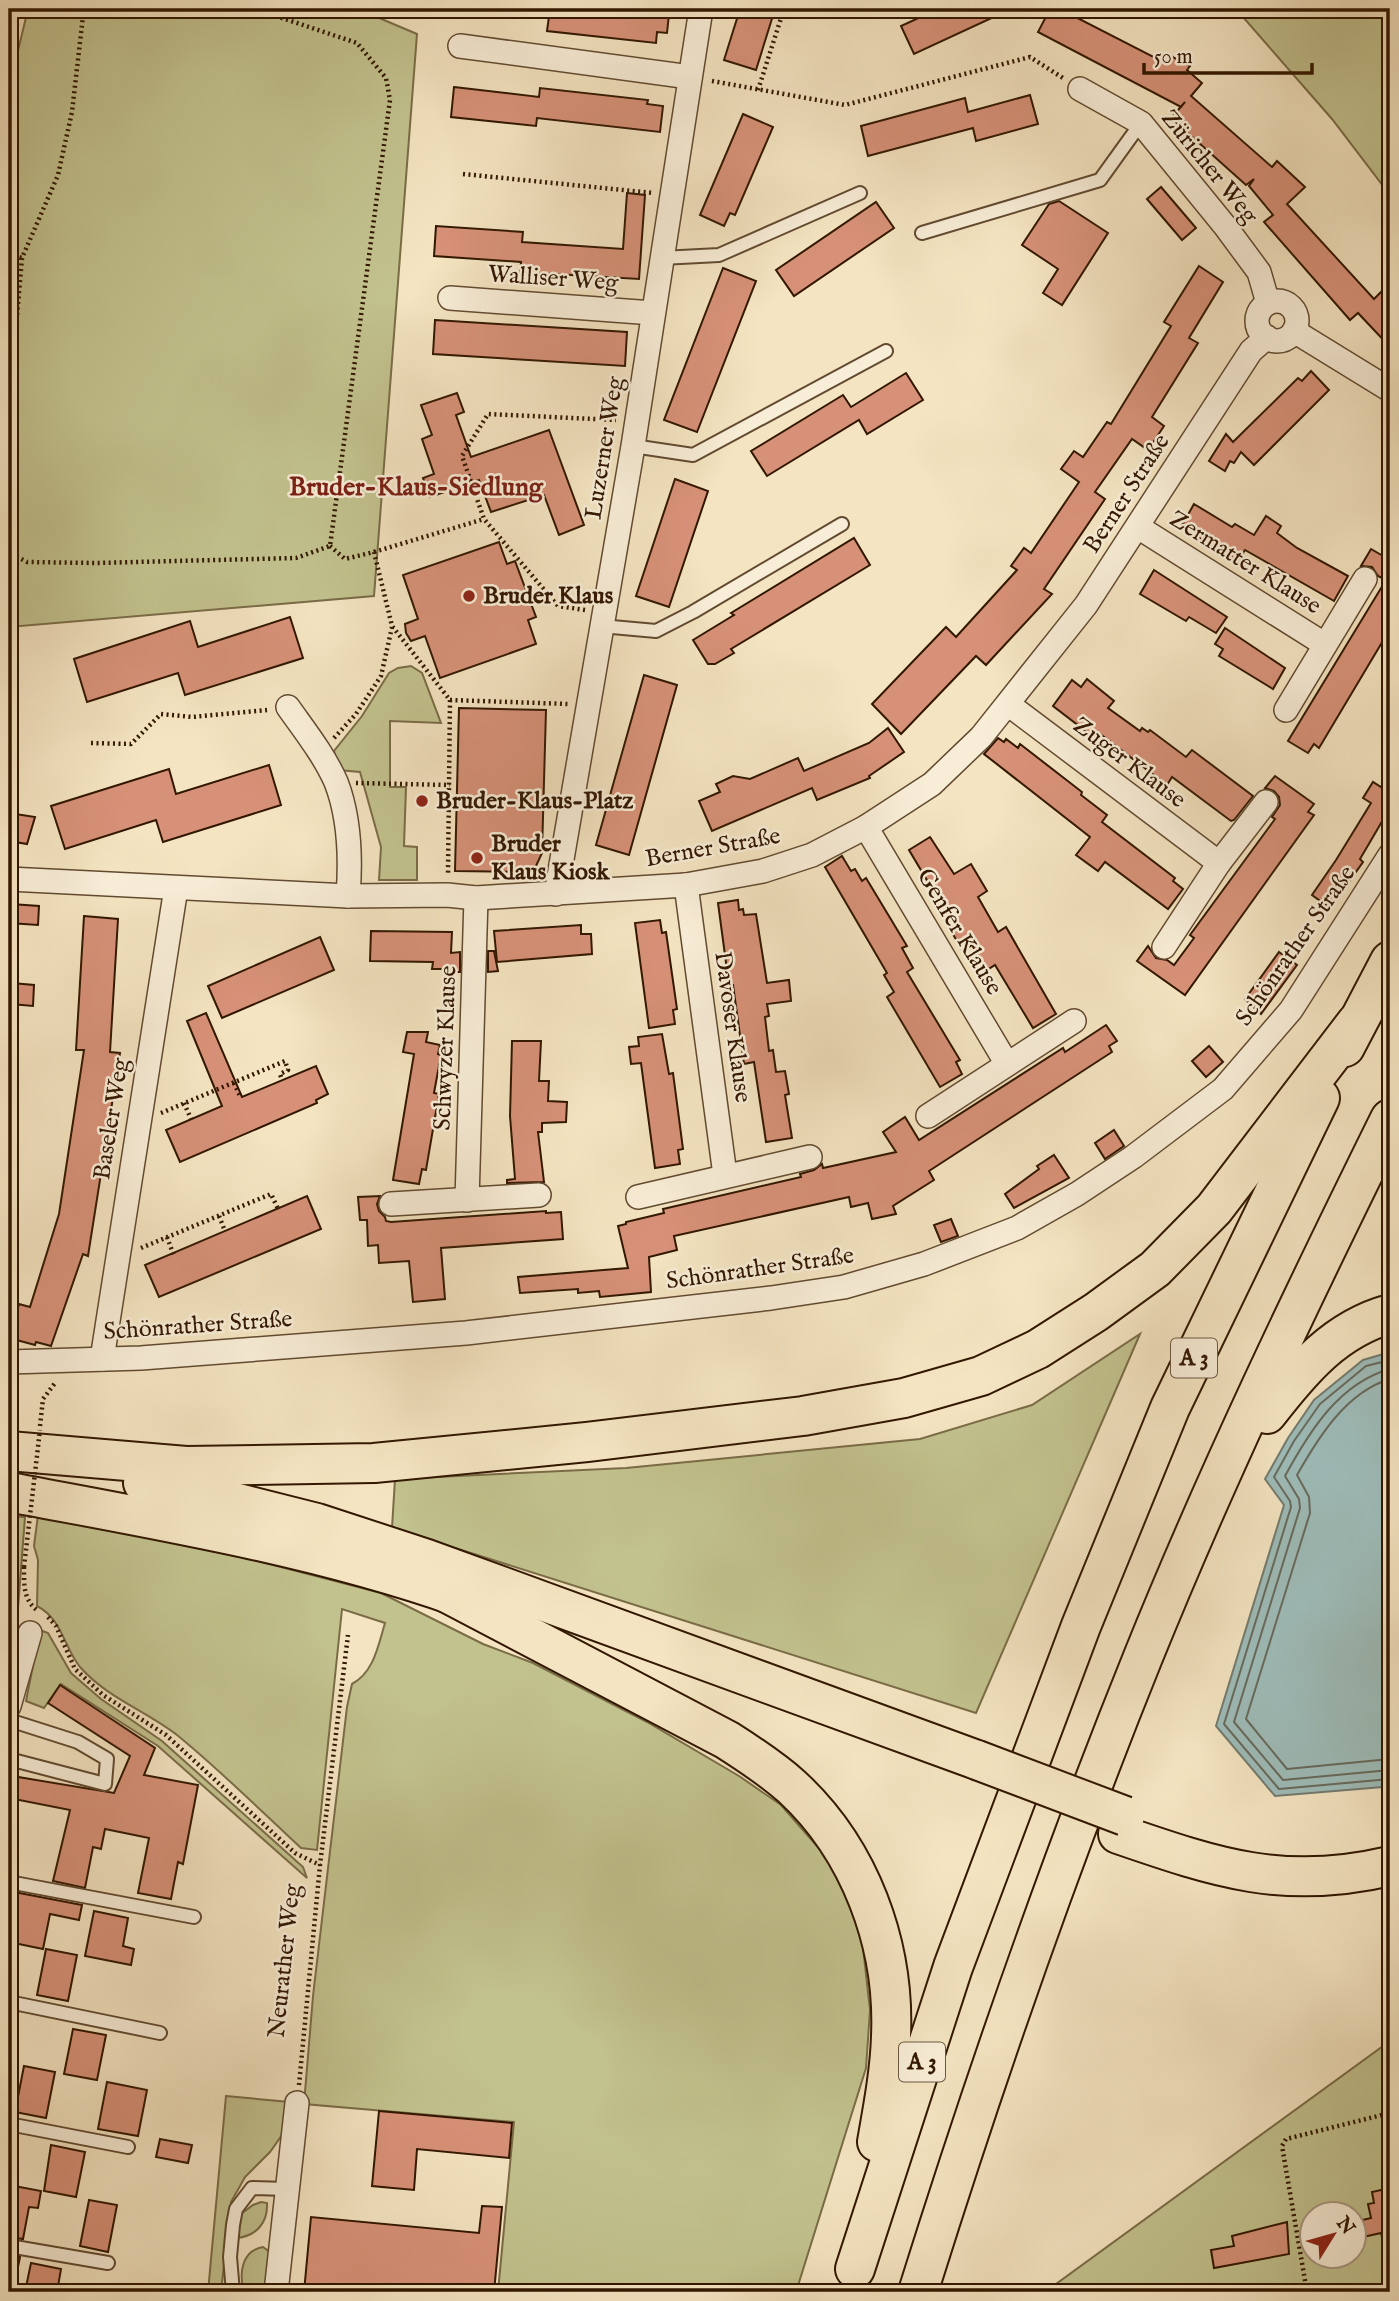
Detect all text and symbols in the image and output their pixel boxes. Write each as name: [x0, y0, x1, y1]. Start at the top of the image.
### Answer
scale bar: [1144, 32, 1312, 76]
text: 50 m: [1154, 44, 1193, 71]
street label: Züricher Weg: [1153, 104, 1265, 231]
street label: Walliser Weg: [487, 259, 620, 299]
street label: Luzerner Weg: [578, 373, 632, 522]
street label: Berner Straße: [1077, 428, 1177, 560]
district label: Bruder-Klaus-Siedlung: [289, 471, 544, 504]
street label: Zermatter Klause: [1163, 504, 1327, 622]
place label: Bruder Klaus: [483, 581, 614, 612]
marker: Bruder Klaus: [461, 588, 477, 604]
street label: Zuger Klause: [1066, 710, 1192, 816]
place label: Bruder-Klaus-Platz: [436, 786, 633, 817]
marker: Bruder-Klaus-Platz: [414, 793, 430, 809]
street label: Berner Straße: [643, 821, 783, 875]
place label: Bruder Klaus Kiosk: [491, 829, 610, 888]
marker: Bruder Klaus Kiosk: [469, 850, 485, 866]
street label: Schönrather Straße: [1229, 860, 1363, 1032]
street label: Genfer Klause: [909, 863, 1009, 1001]
street label: Davoser Klause: [706, 949, 758, 1105]
street label: Schwyzer Klause: [428, 965, 464, 1131]
street label: Baseler Weg: [87, 1055, 137, 1182]
street label: Schönrather Straße: [664, 1240, 856, 1298]
street label: Schönrather Straße: [103, 1304, 293, 1348]
road number: A 3: [1171, 1338, 1217, 1378]
street label: Neurather Weg: [262, 1882, 309, 2039]
road number: A 3: [899, 2042, 945, 2082]
north arrow: [1298, 2200, 1368, 2270]
text: N: [1330, 2211, 1360, 2240]

